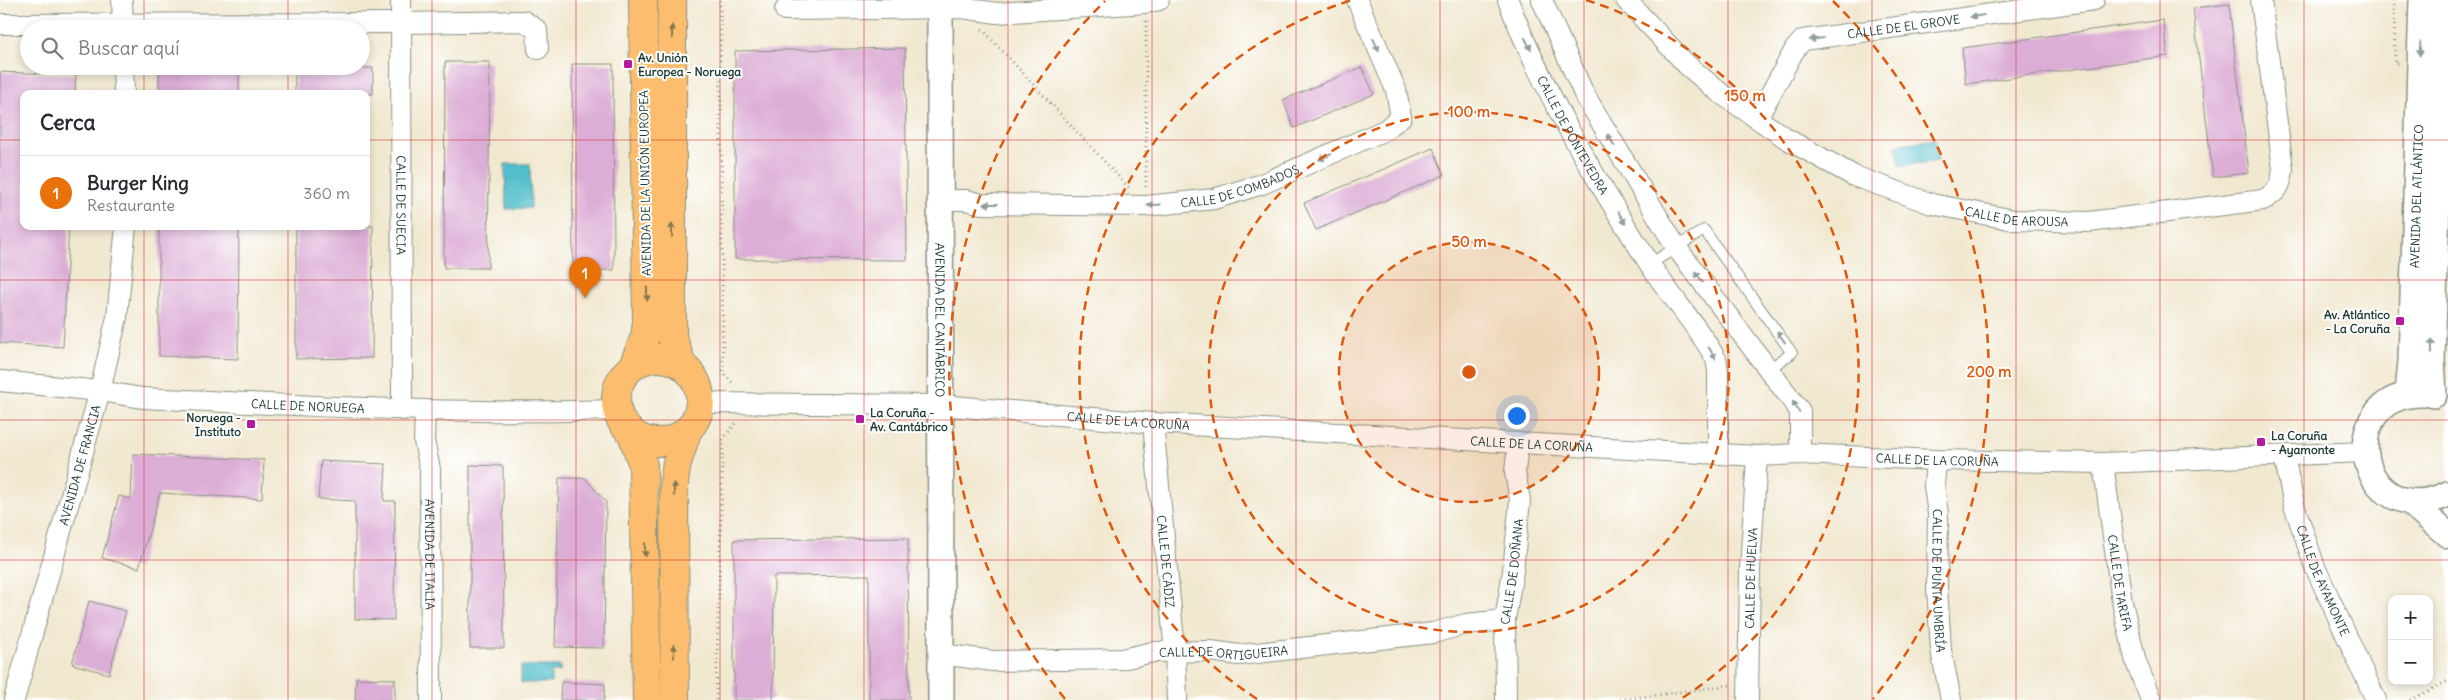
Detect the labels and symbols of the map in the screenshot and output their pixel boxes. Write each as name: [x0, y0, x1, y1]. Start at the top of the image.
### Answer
street label: CALLE DE EL GROVE: [1846, 11, 1961, 41]
one-way arrow: [1968, 13, 1984, 21]
one-way arrow: [668, 24, 676, 40]
one-way arrow: [1807, 35, 1823, 43]
one-way arrow: [1523, 37, 1532, 52]
one-way arrow: [1373, 38, 1381, 52]
one-way arrow: [2416, 41, 2424, 57]
place label: Av. Unión Europea - Noruega: [638, 50, 741, 80]
marker: Av. Unión Europea - Noruega: [622, 58, 634, 70]
street label: CALLE DE PONTEVEDRA: [1534, 73, 1612, 197]
text: 150 m: [1724, 86, 1766, 105]
street label: AVENIDA DE LA UNIÓN EUROPEA: [636, 90, 654, 276]
text: 100 m: [1448, 102, 1490, 121]
street label: AVENIDA DEL ATLÁNTICO: [2406, 124, 2426, 268]
one-way arrow: [1606, 134, 1615, 147]
one-way arrow: [1318, 153, 1332, 161]
street label: CALLE DE SUECIA: [394, 155, 409, 255]
street label: CALLE DE COMBADOS: [1180, 161, 1302, 210]
one-way arrow: [983, 200, 999, 208]
one-way arrow: [1145, 202, 1161, 210]
street label: CALLE DE AROUSA: [1964, 203, 2069, 229]
one-way arrow: [1617, 211, 1626, 225]
one-way arrow: [668, 221, 676, 237]
text: 50 m: [1451, 232, 1487, 251]
street label: AVENIDA DEL CANTÁBRICO: [933, 243, 948, 397]
pin: 1: [569, 257, 601, 298]
one-way arrow: [1693, 271, 1704, 284]
one-way arrow: [643, 286, 651, 302]
place label: Av. Atlántico - La Coruña: [2324, 307, 2390, 336]
marker: Av. Atlántico - La Coruña: [2394, 315, 2406, 327]
one-way arrow: [1776, 330, 1786, 343]
one-way arrow: [2428, 338, 2436, 354]
one-way arrow: [1708, 345, 1716, 360]
text: 200 m: [1967, 362, 2011, 381]
centre of rings: [1460, 363, 1478, 381]
street label: CALLE DE NORUEGA: [251, 396, 365, 415]
one-way arrow: [1791, 400, 1800, 413]
street label: AVENIDA DE FRANCIA: [56, 403, 103, 527]
your location: [1504, 403, 1530, 429]
place label: La Coruña - Av. Cantábrico: [870, 405, 948, 434]
street label: CALLE DE LA CORUÑA: [1066, 408, 1190, 433]
place label: Noruega - Instituto: [186, 410, 241, 439]
marker: La Coruña - Av. Cantábrico: [854, 413, 866, 425]
marker: Noruega - Instituto: [245, 418, 257, 430]
place label: La Coruña - Ayamonte: [2271, 428, 2335, 458]
street label: CALLE DE LA CORUÑA: [1470, 433, 1594, 455]
marker: La Coruña - Ayamonte: [2255, 436, 2267, 448]
street label: CALLE DE LA CORUÑA: [1875, 450, 1999, 469]
one-way arrow: [670, 481, 678, 497]
street label: AVENIDA DE ITALIA: [423, 499, 438, 610]
street label: CALLE DE PUNTA UMBRÍA: [1929, 508, 1949, 653]
street label: CALLE DE CÁDIZ: [1154, 514, 1178, 609]
street label: CALLE DE DOÑANA: [1497, 517, 1526, 625]
street label: CALLE DE AYAMONTE: [2294, 523, 2353, 638]
street label: CALLE DE HUELVA: [1742, 527, 1760, 629]
street label: CALLE DE TARIFA: [2105, 534, 2136, 633]
one-way arrow: [641, 543, 649, 559]
street label: CALLE DE ORTIGUEIRA: [1159, 642, 1289, 662]
one-way arrow: [670, 643, 678, 659]

